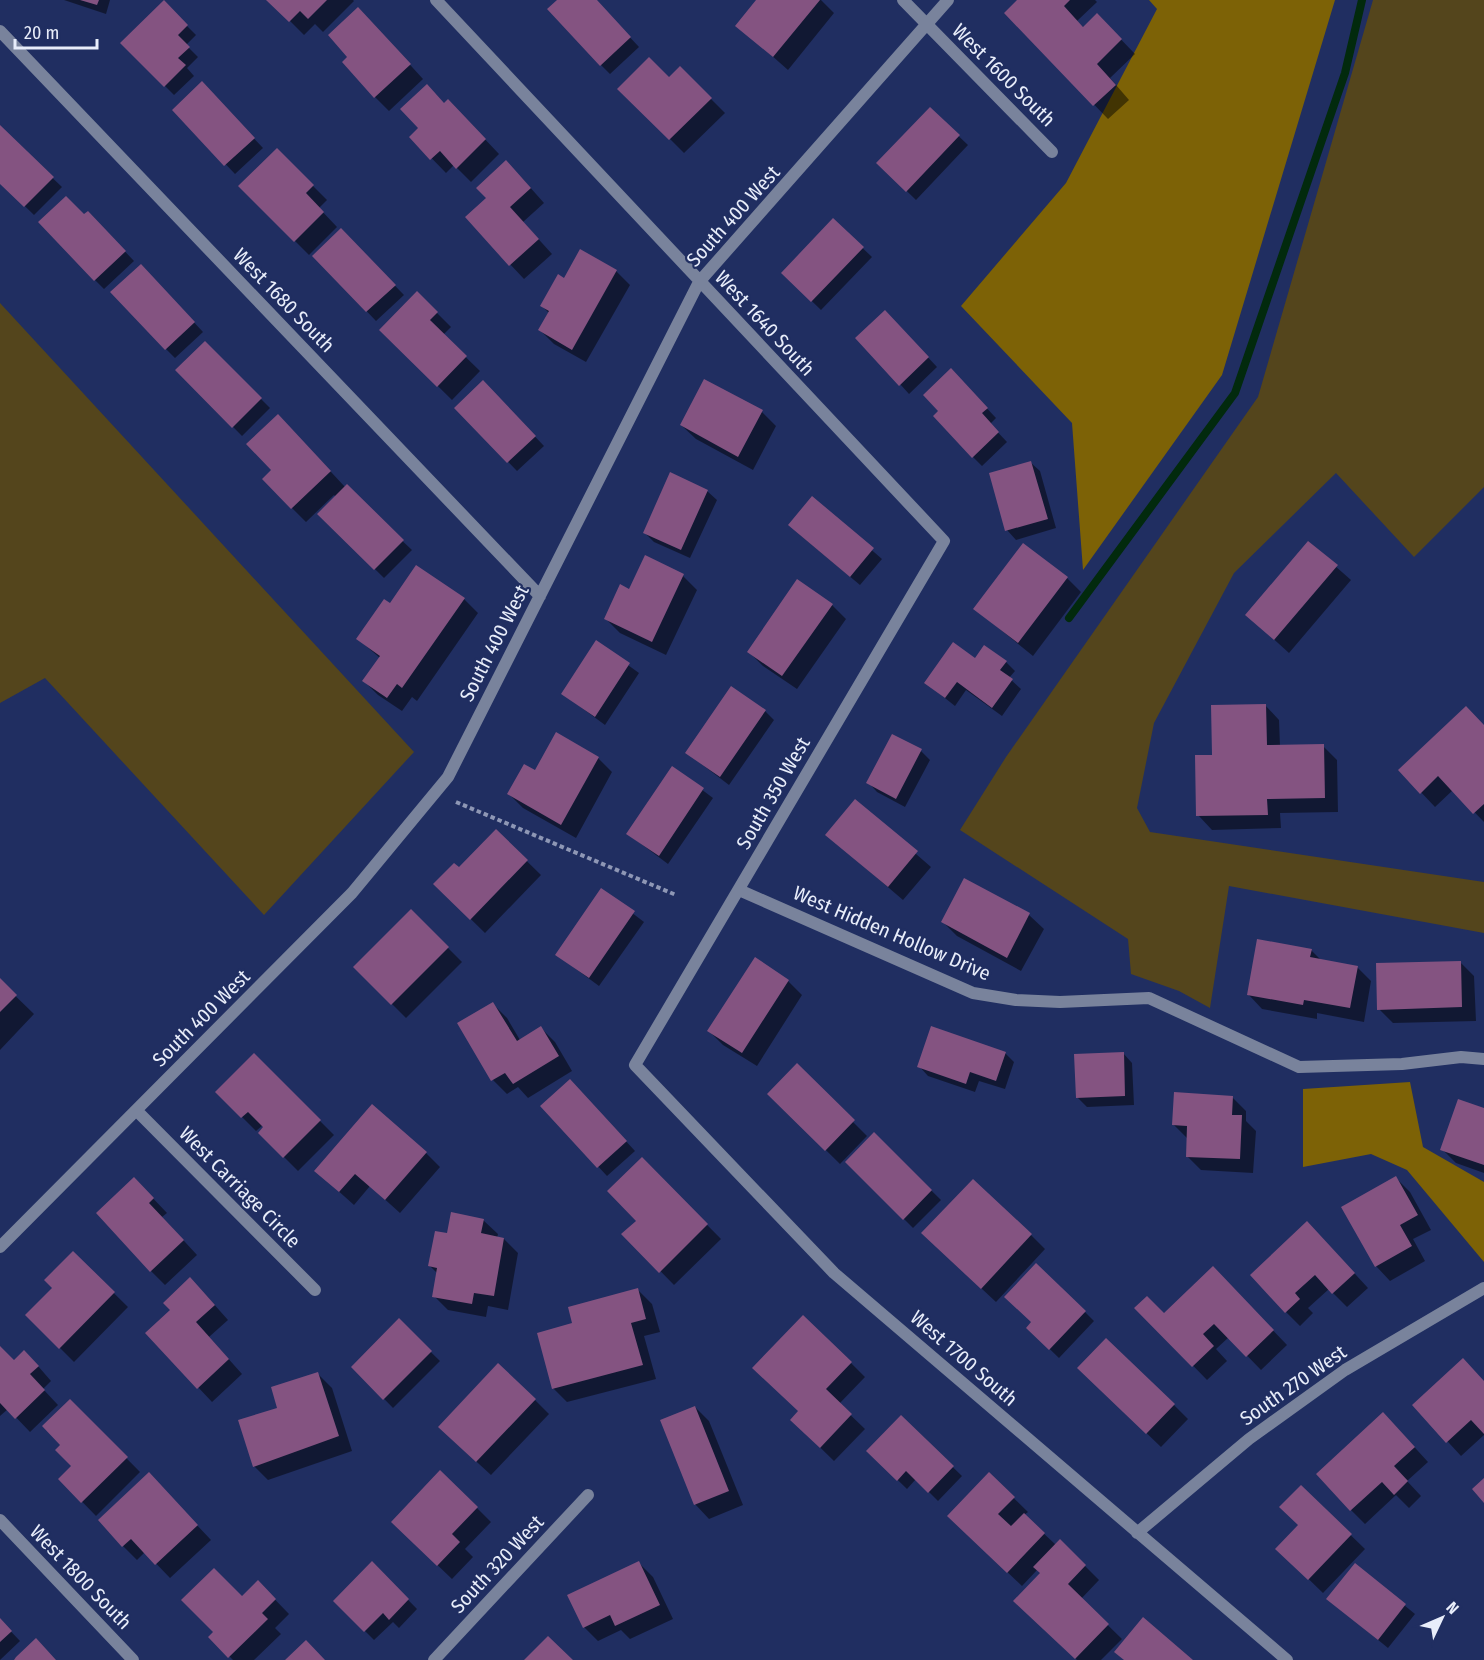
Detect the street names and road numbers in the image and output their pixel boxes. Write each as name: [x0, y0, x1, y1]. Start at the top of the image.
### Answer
street label: West 1600 South: [948, 19, 1060, 131]
street label: South 400 West: [681, 160, 785, 271]
street label: West 1680 South: [228, 243, 340, 357]
street label: West 1640 South: [710, 265, 820, 381]
street label: South 400 West: [454, 580, 534, 705]
street label: South 350 West: [731, 732, 815, 853]
street label: West Hidden Hollow Drive: [790, 881, 994, 985]
street label: South 400 West: [147, 964, 255, 1072]
street label: West Carriage Circle: [174, 1121, 306, 1253]
street label: West 1700 South: [906, 1305, 1022, 1411]
street label: South 270 West: [1235, 1339, 1351, 1430]
street label: South 320 West: [446, 1510, 549, 1618]
street label: West 1800 South: [25, 1520, 137, 1634]

